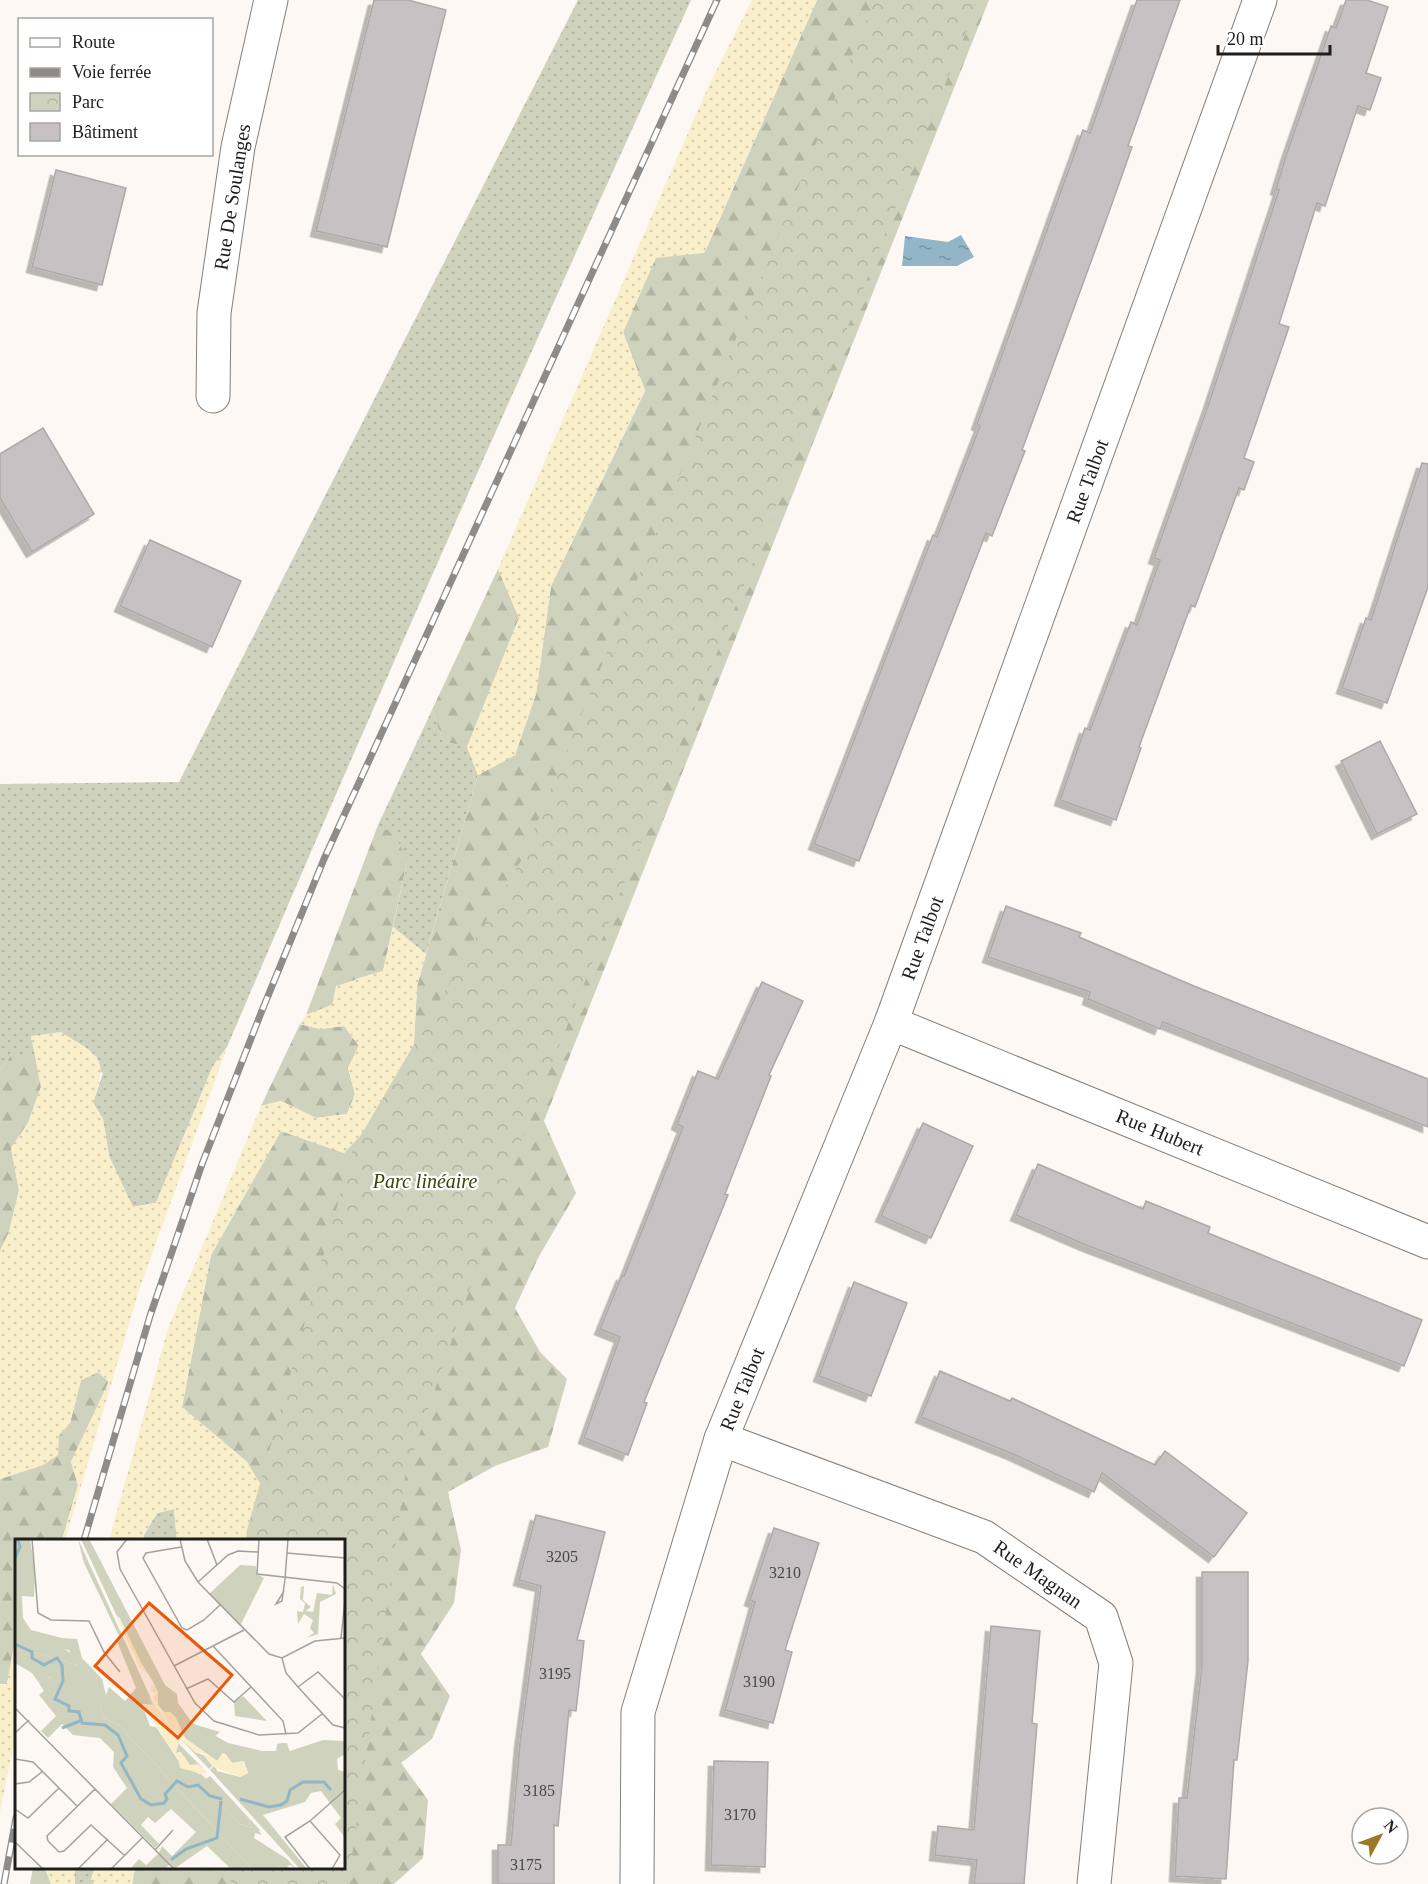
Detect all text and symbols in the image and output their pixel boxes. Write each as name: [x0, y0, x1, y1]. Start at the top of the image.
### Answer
legend: [18, 18, 213, 156]
scale bar: [1218, 18, 1330, 56]
text: 20 m: [1227, 29, 1264, 49]
text: Route: [72, 32, 115, 52]
text: Voie ferrée: [72, 62, 151, 82]
text: Parc: [72, 92, 104, 112]
text: Bâtiment: [72, 122, 138, 142]
street label: Rue De Soulanges: [210, 122, 255, 272]
street label: Rue Talbot: [1062, 436, 1112, 526]
street label: Rue Talbot: [897, 893, 947, 983]
street label: Rue Hubert: [1113, 1104, 1208, 1160]
park label: Parc linéaire: [372, 1170, 477, 1192]
street label: Rue Talbot: [715, 1344, 769, 1434]
street label: Rue Magnan: [989, 1536, 1086, 1613]
inset map: [15, 1539, 345, 1869]
house number: 3205: [546, 1548, 578, 1565]
house number: 3210: [769, 1564, 801, 1581]
house number: 3195: [539, 1665, 571, 1682]
house number: 3190: [743, 1673, 775, 1690]
house number: 3185: [523, 1782, 555, 1799]
house number: 3170: [724, 1806, 756, 1823]
north arrow: [1350, 1806, 1410, 1866]
text: N: [1381, 1817, 1401, 1837]
house number: 3175: [510, 1856, 542, 1873]

